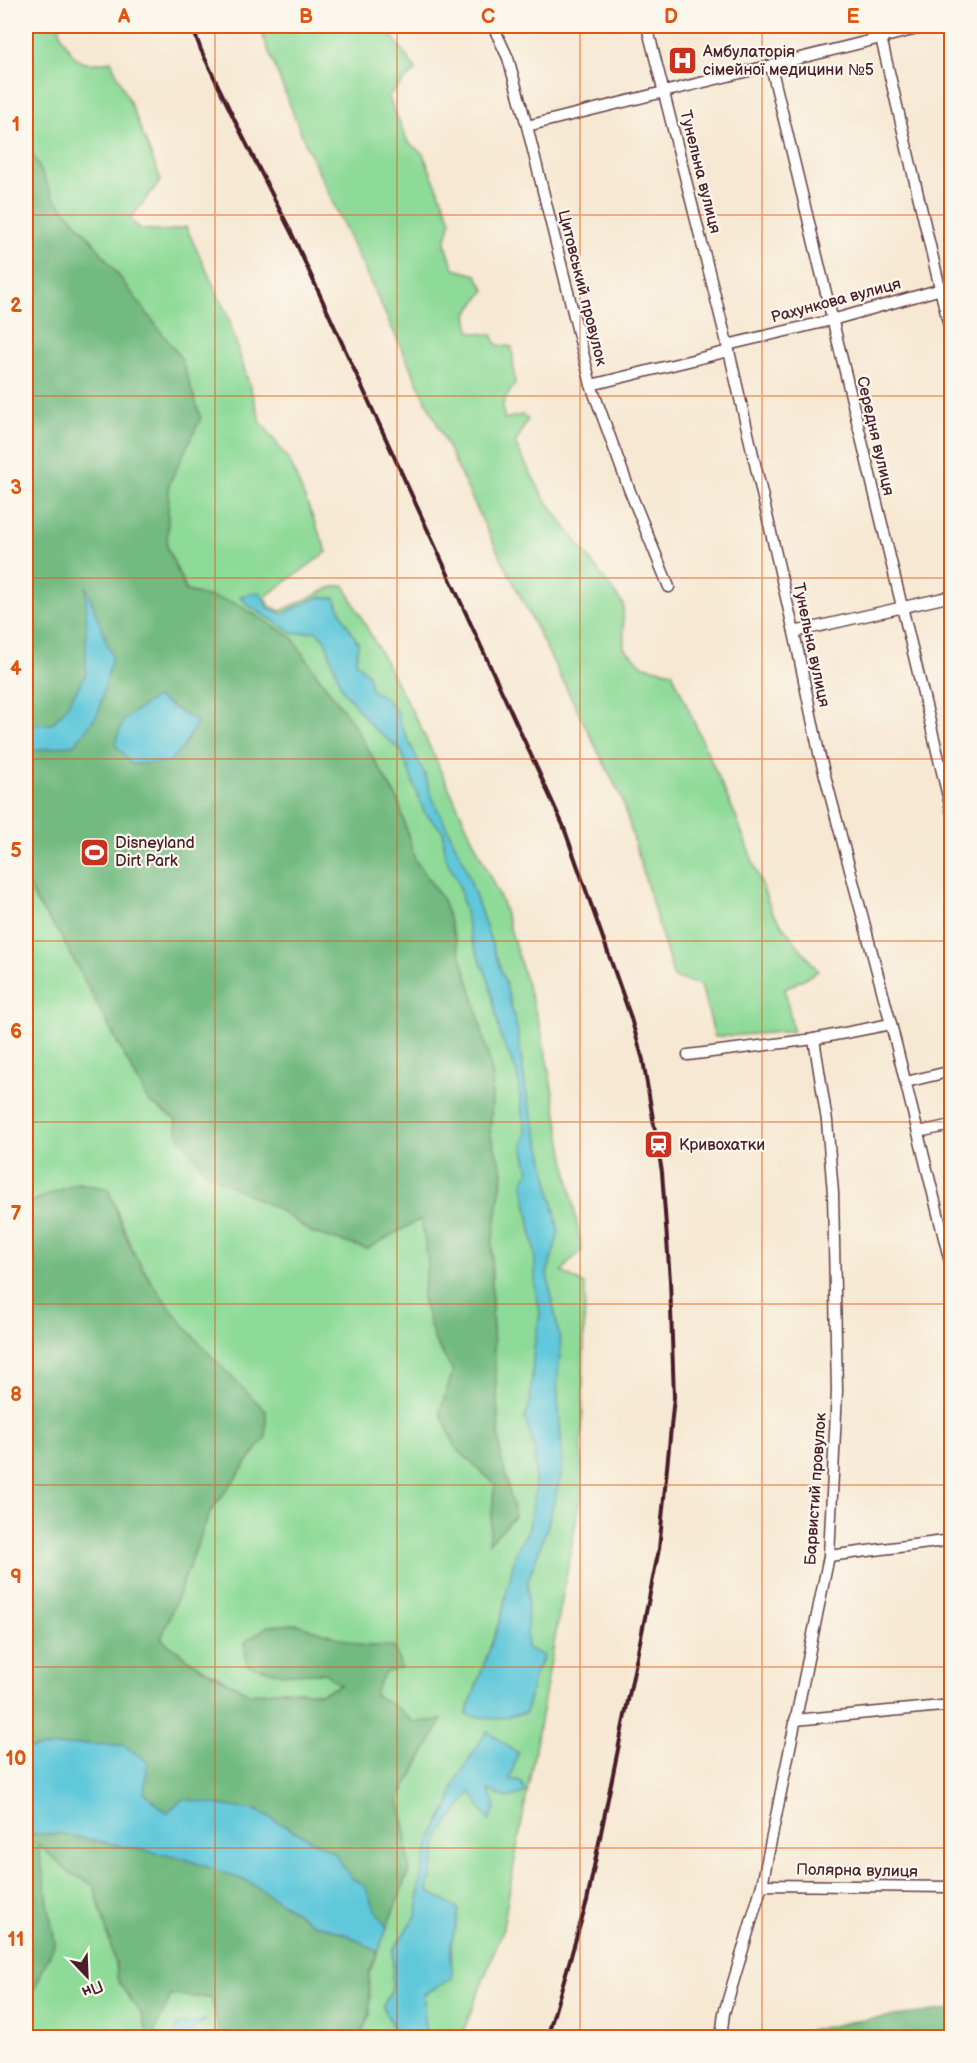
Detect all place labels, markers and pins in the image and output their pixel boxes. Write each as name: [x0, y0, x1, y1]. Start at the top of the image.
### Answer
place label: Амбулаторія сімейної медицини №5: [702, 43, 874, 80]
hospital icon: Амбулаторія сімейної медицини №5: [666, 45, 698, 77]
place label: Disneyland Dirt Park: [115, 834, 195, 871]
sports icon: Disneyland Dirt Park: [78, 836, 110, 868]
station icon: Кривохатки: [642, 1129, 674, 1161]
place label: Кривохатки: [679, 1136, 765, 1155]

